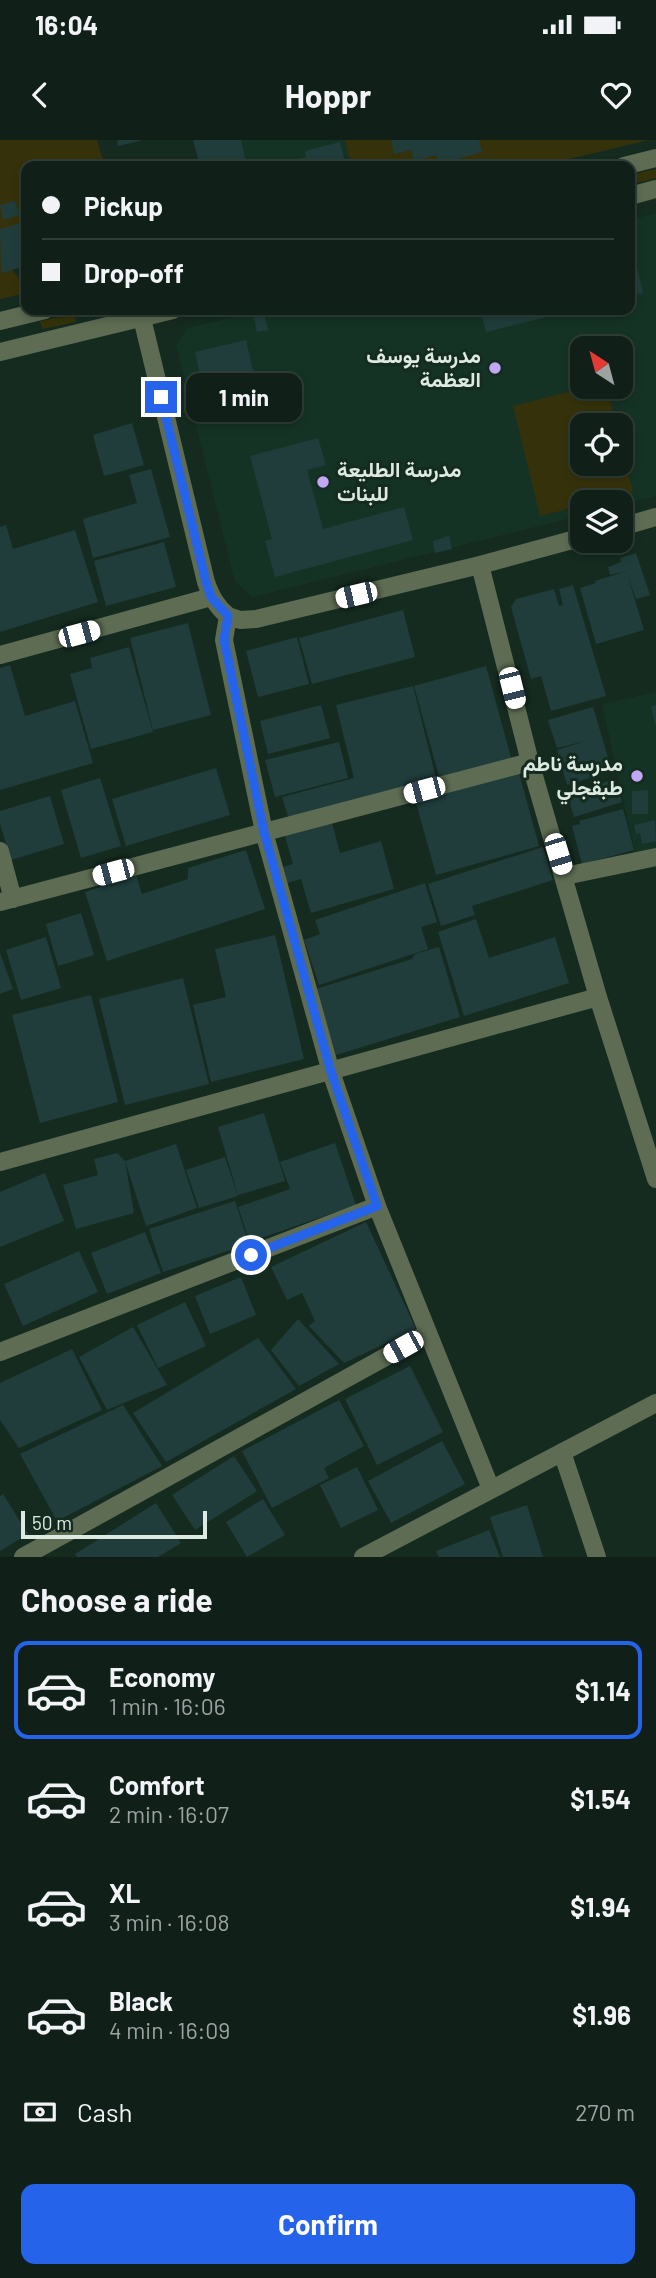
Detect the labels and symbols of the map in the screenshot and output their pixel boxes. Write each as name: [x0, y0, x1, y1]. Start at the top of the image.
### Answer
north arrow: [570, 336, 634, 399]
place label: مدرسة يوسف العظمة: [366, 342, 481, 391]
marker: مدرسة يوسف العظمة: [487, 360, 503, 376]
callout: 1 min: [186, 372, 301, 422]
route end: [145, 381, 177, 413]
place label: مدرسة الطليعة للبنات: [337, 456, 461, 506]
marker: مدرسة الطليعة للبنات: [315, 474, 331, 490]
car: [334, 580, 379, 610]
car: [56, 618, 103, 650]
car: [497, 665, 528, 711]
place label: مدرسة ناطم طبقجلي: [523, 750, 623, 805]
marker: مدرسة ناطم طبقجلي: [629, 768, 645, 784]
car: [401, 774, 448, 806]
car: [542, 831, 575, 877]
car: [90, 856, 137, 888]
route start: [235, 1239, 267, 1271]
car: [380, 1328, 427, 1366]
scale bar: [21, 1508, 206, 1540]

